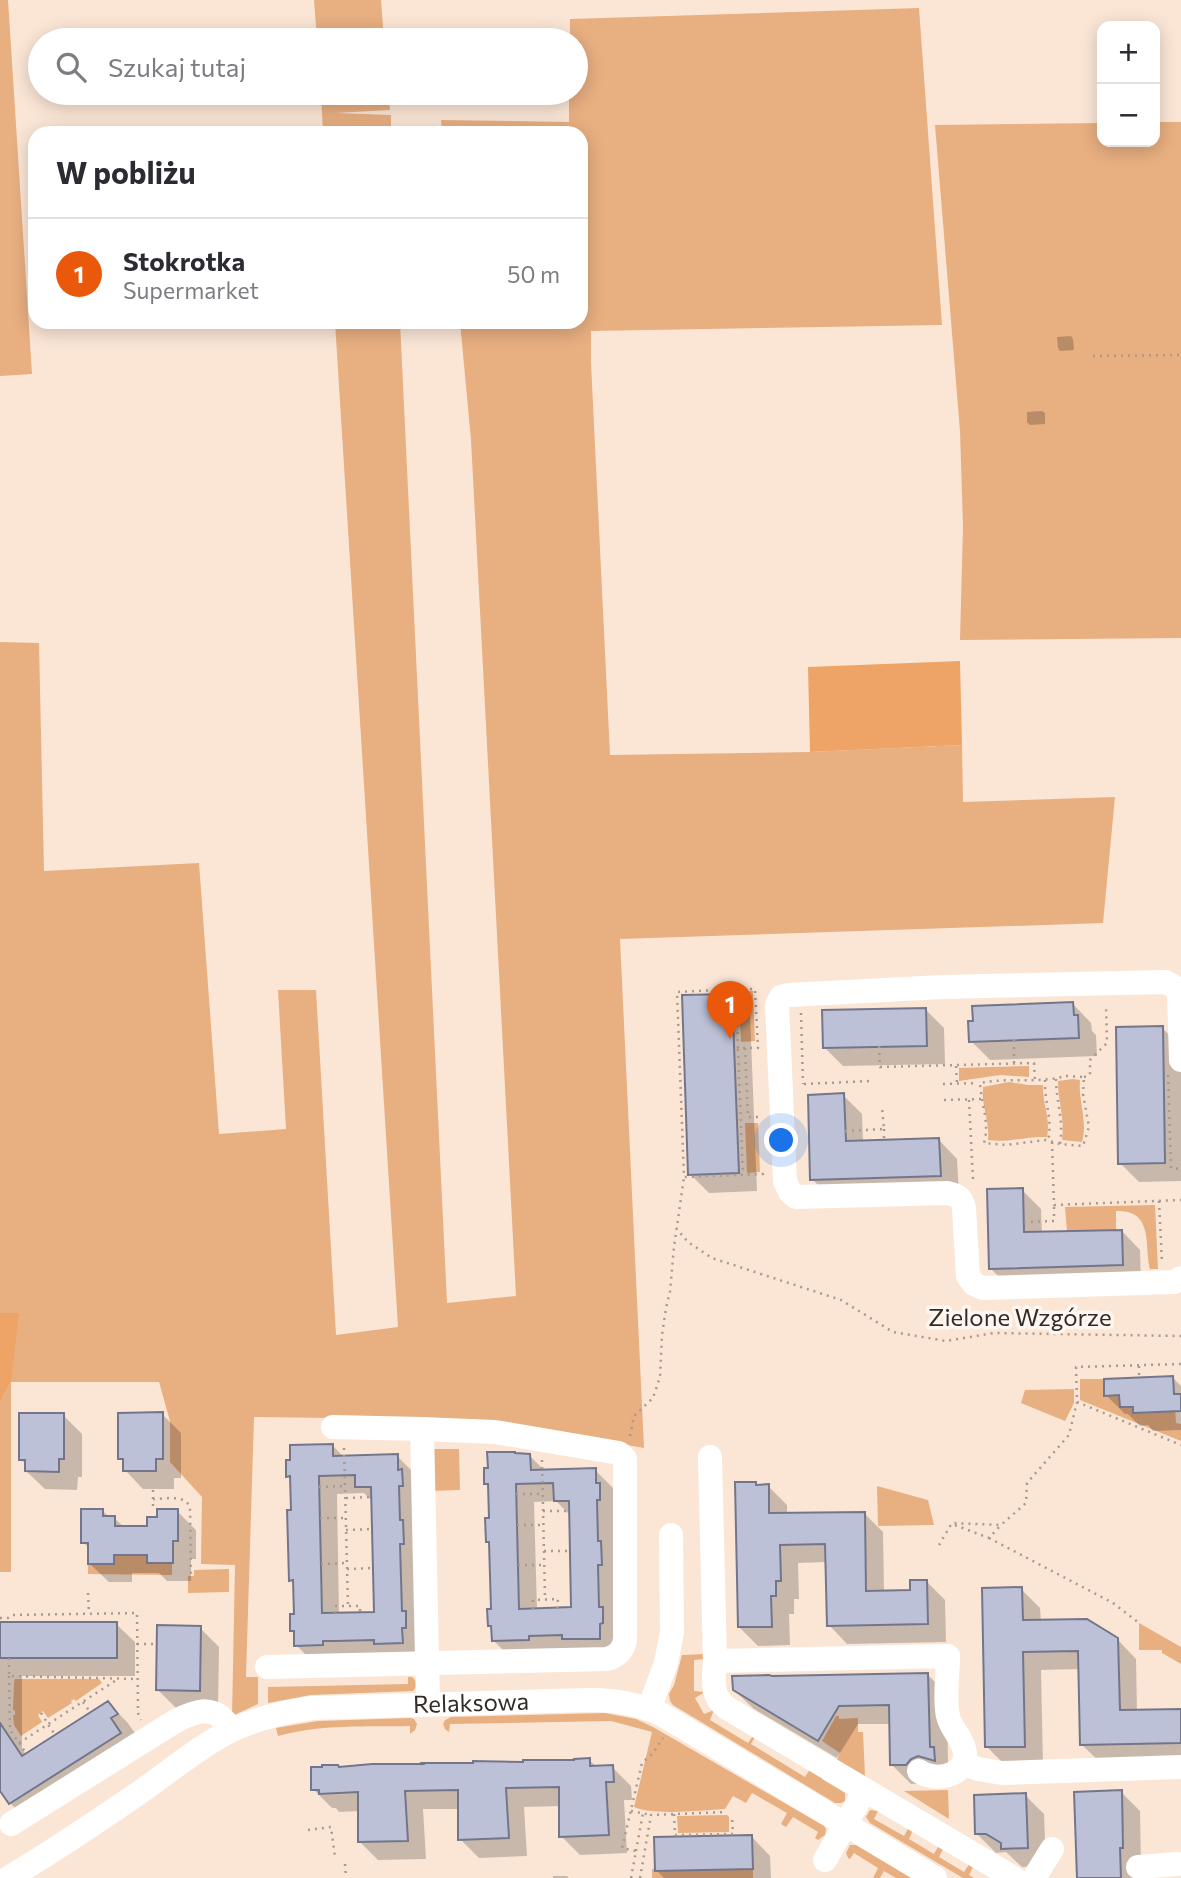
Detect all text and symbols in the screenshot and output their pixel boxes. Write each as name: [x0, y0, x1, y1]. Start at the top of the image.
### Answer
map controls: [1097, 21, 1160, 147]
button: +: [1097, 21, 1160, 84]
search box: [28, 28, 588, 105]
icon: search: [52, 48, 90, 86]
text: Szukaj tutaj: [108, 51, 246, 82]
button: −: [1097, 84, 1160, 147]
text: W pobliżu: [56, 153, 196, 190]
text: Stokrotka: [123, 245, 245, 276]
text: 1: [74, 260, 84, 288]
text: 50 m: [507, 260, 560, 288]
text: Supermarket: [123, 276, 259, 304]
pin: 1: [707, 981, 753, 1039]
your location: [764, 1123, 798, 1157]
street label: Zielone Wzgórze: [928, 1302, 1112, 1331]
street label: Relaksowa: [413, 1686, 529, 1718]

